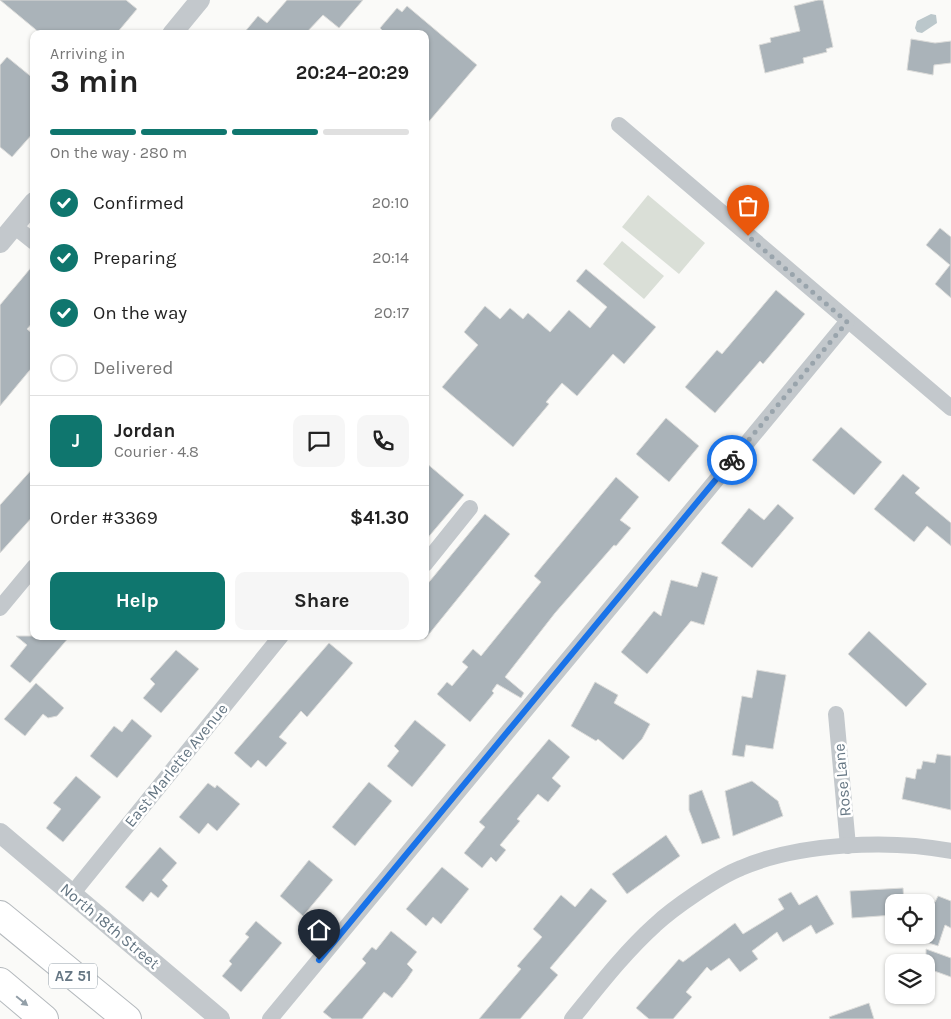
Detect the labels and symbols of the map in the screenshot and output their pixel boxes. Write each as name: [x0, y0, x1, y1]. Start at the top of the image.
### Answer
pin: [727, 185, 769, 236]
courier: [707, 435, 757, 485]
street label: East Marlette Avenue: [120, 699, 232, 831]
street label: Rose Lane: [829, 743, 855, 817]
street label: North 18th Street: [57, 879, 163, 973]
pin: [298, 909, 340, 960]
road number: AZ 51: [49, 964, 97, 988]
one-way arrow: [15, 995, 28, 1006]

